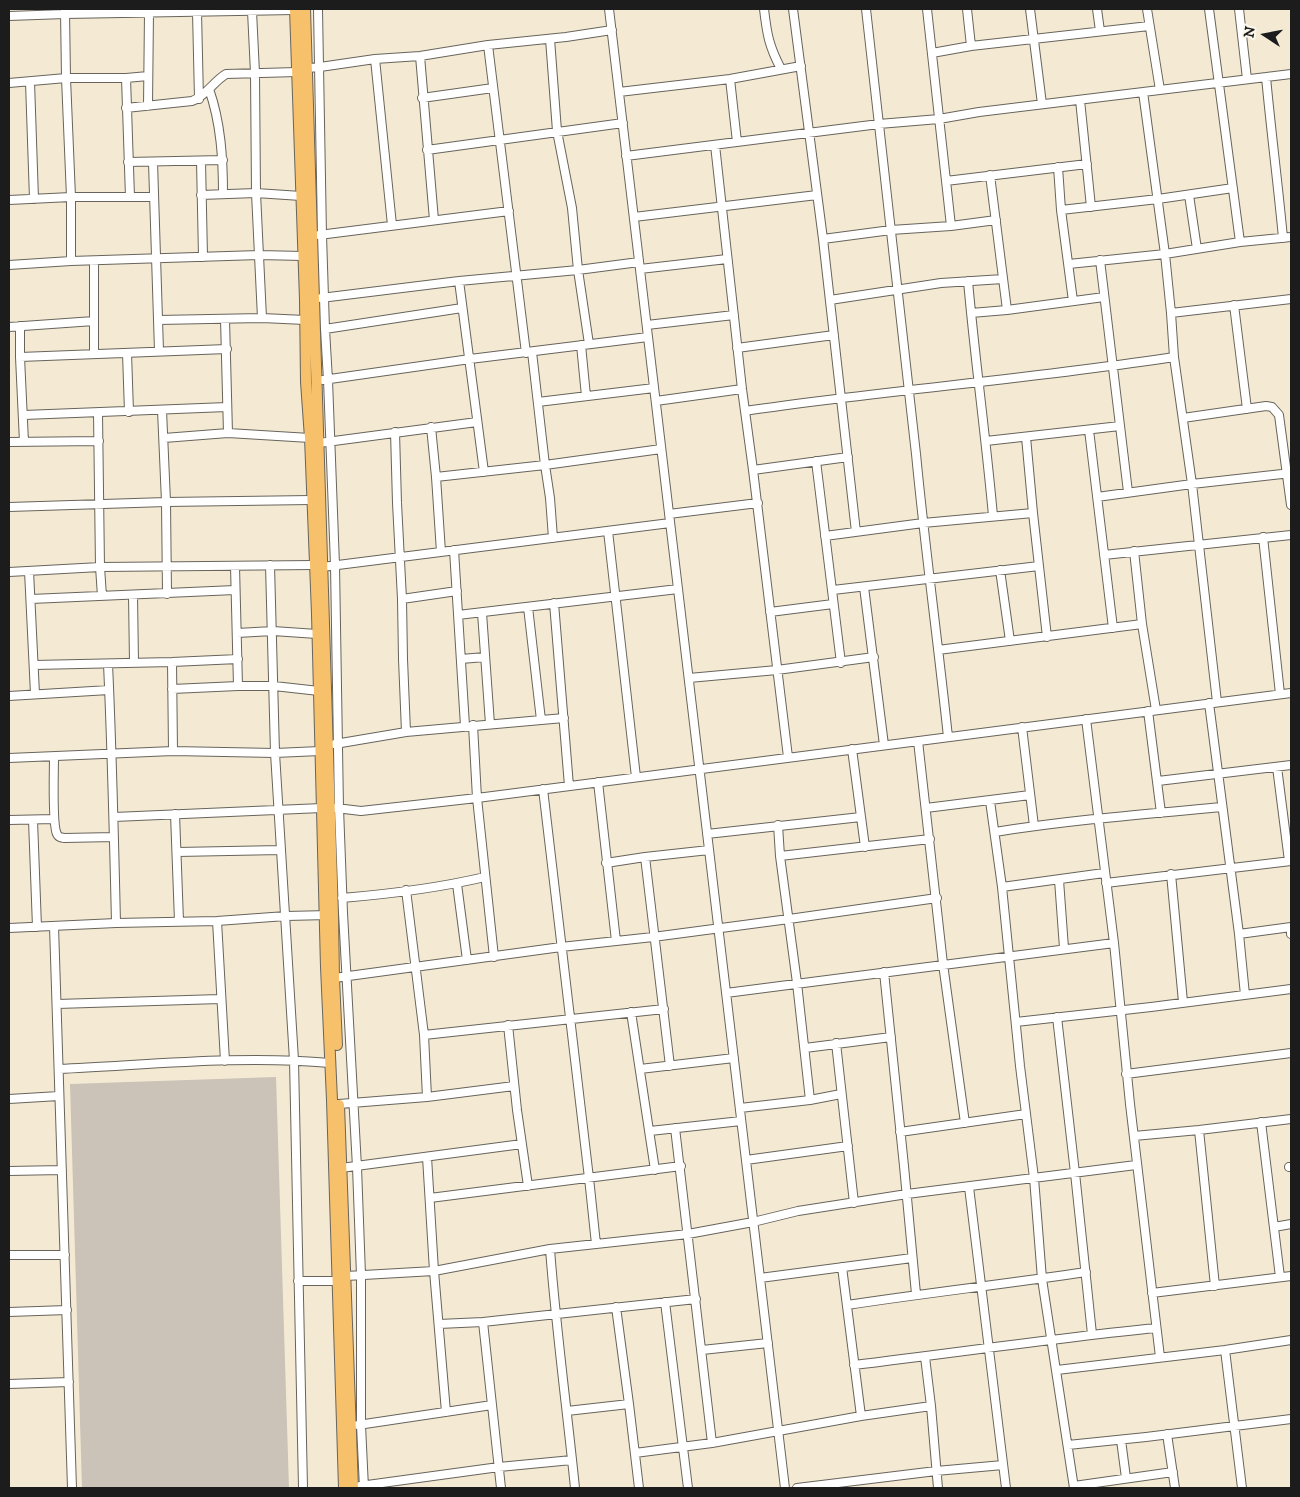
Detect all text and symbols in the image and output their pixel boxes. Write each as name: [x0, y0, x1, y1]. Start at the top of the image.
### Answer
north arrow: [1240, 10, 1290, 60]
text: N: [1240, 25, 1260, 39]

